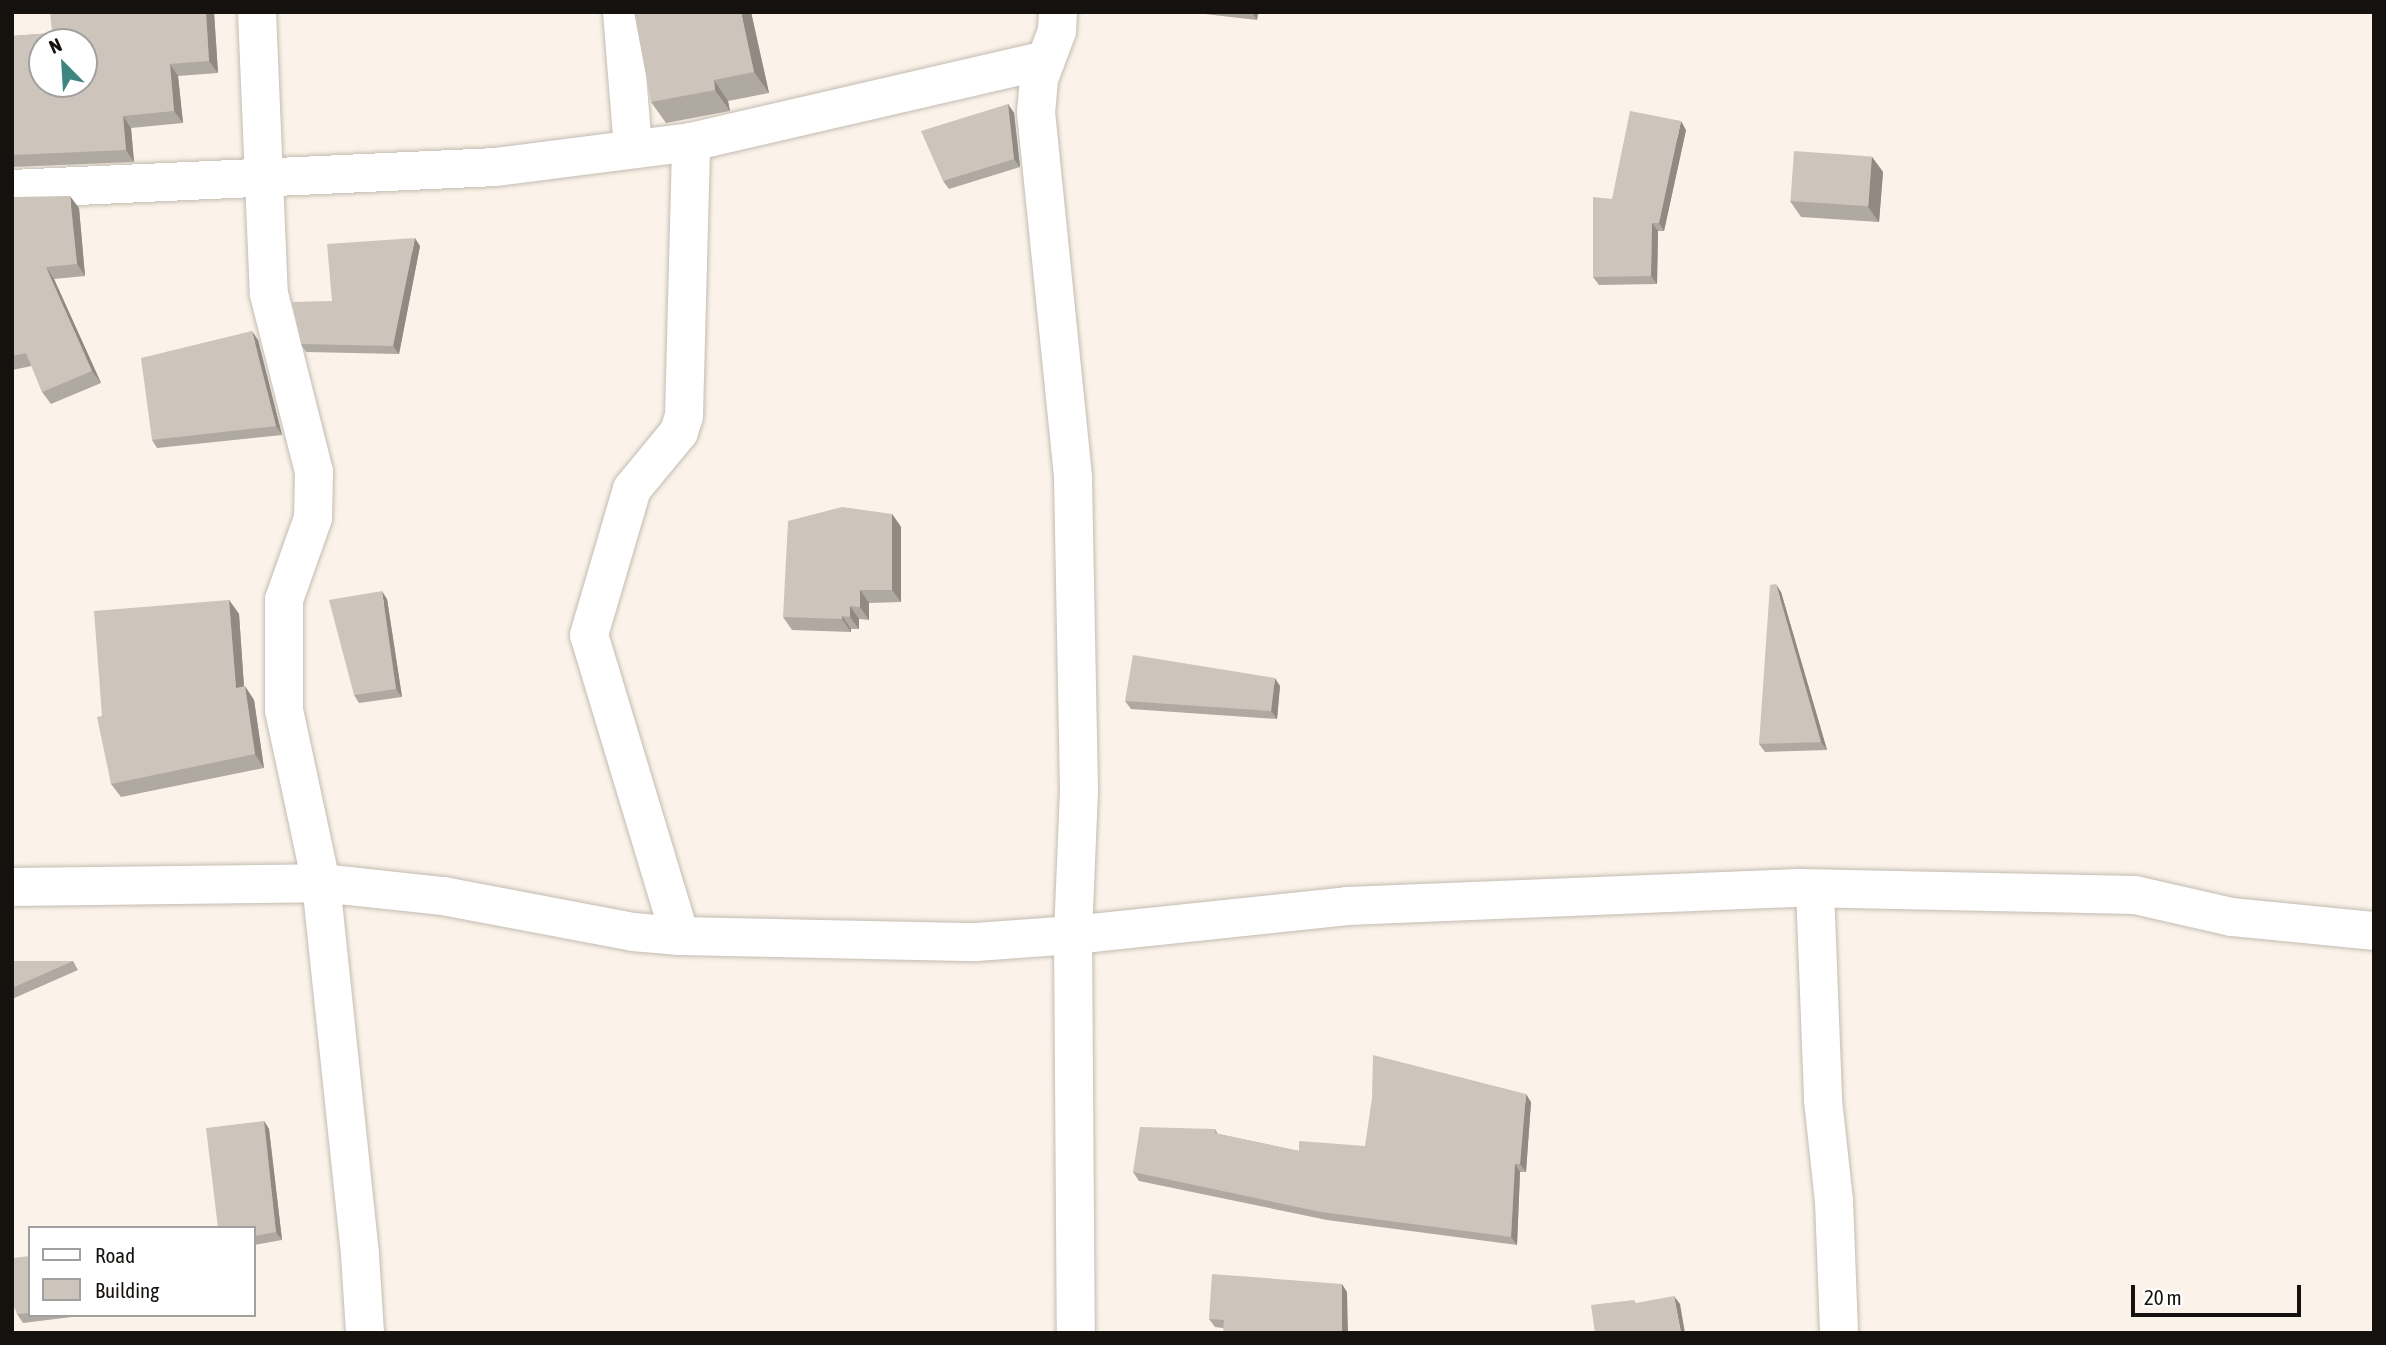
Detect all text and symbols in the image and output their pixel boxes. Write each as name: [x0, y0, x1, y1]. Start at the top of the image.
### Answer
north arrow: [28, 28, 98, 98]
text: N: [46, 33, 65, 58]
legend: [28, 1226, 256, 1317]
text: Road: [95, 1243, 135, 1267]
scale bar: [2134, 1272, 2304, 1316]
text: Building: [95, 1278, 159, 1302]
text: 20 m: [2144, 1285, 2182, 1309]

